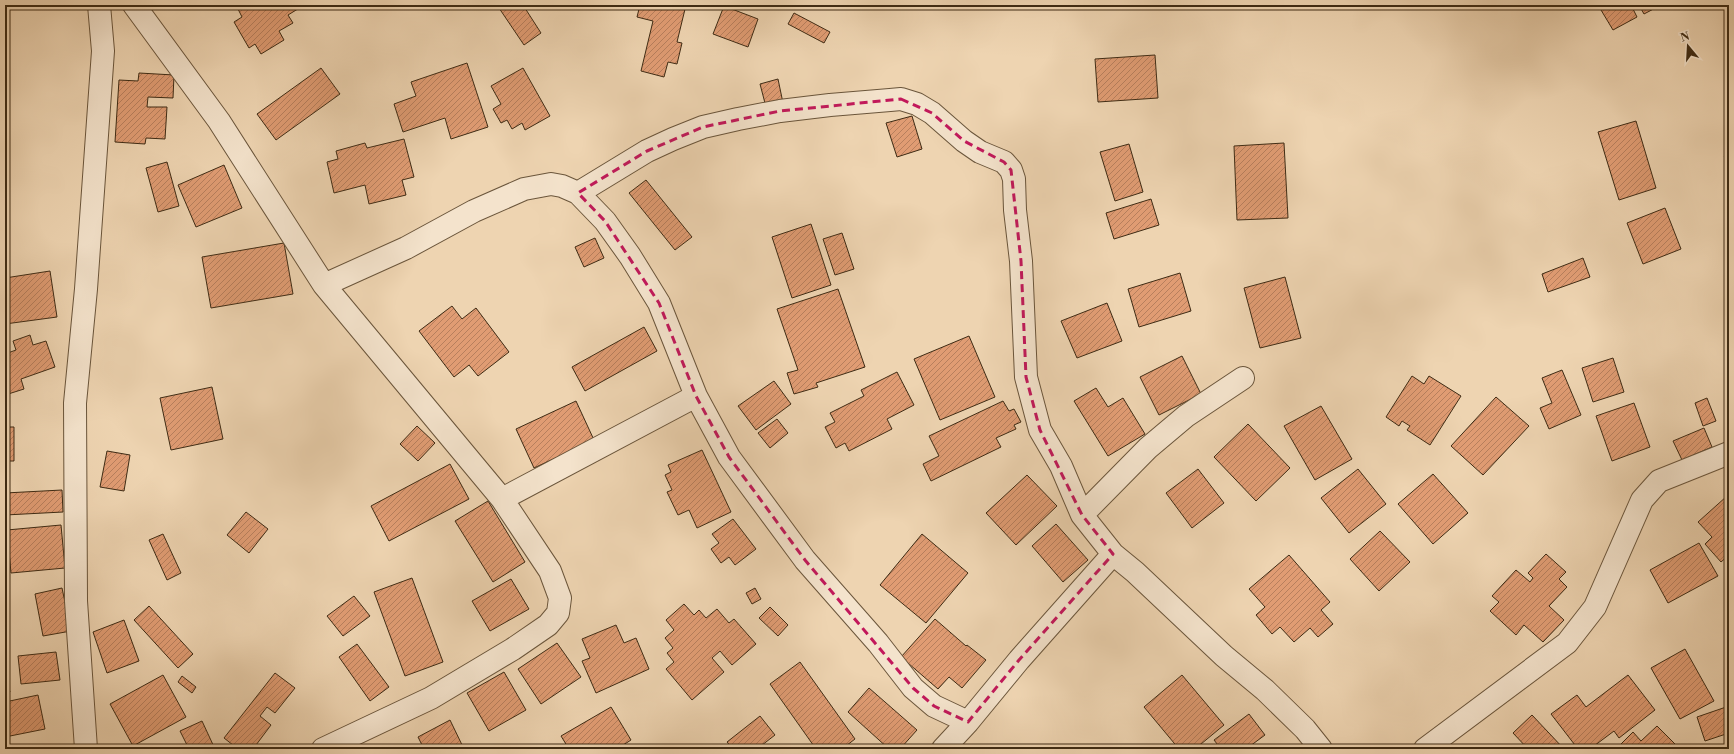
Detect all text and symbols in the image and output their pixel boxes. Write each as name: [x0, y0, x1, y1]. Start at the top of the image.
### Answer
north arrow: [1668, 26, 1708, 66]
text: N: [1679, 29, 1692, 45]

